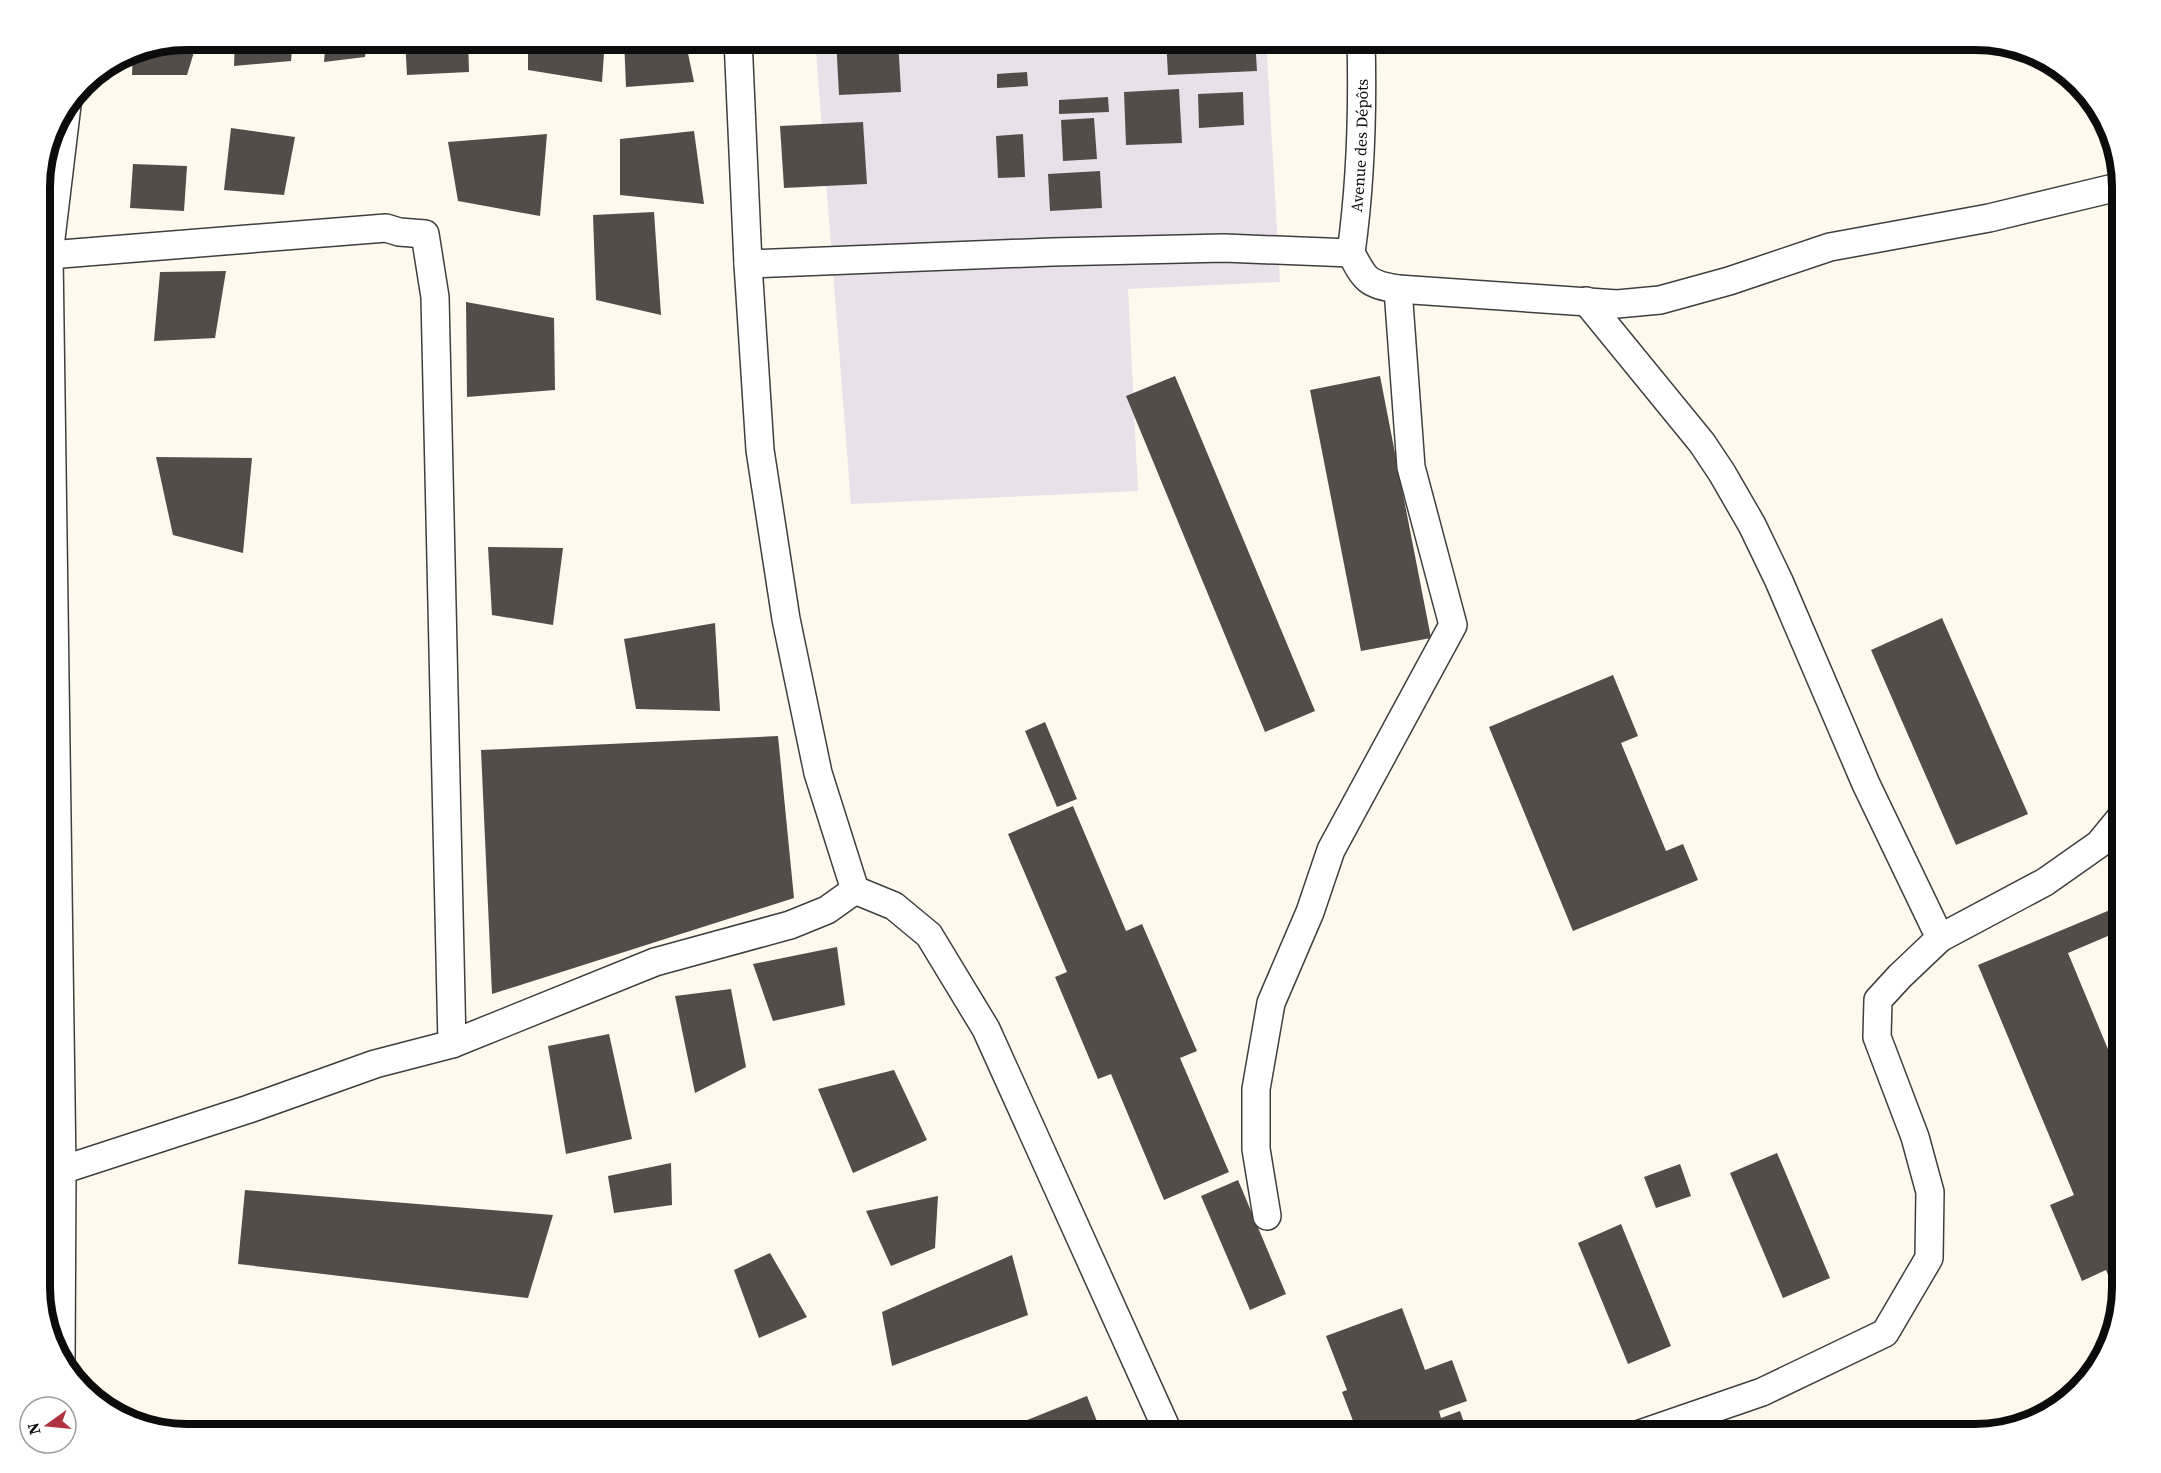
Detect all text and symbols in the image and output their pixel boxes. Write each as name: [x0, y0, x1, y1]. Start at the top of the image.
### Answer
street label: Avenue des Dépôts: [1345, 79, 1373, 213]
north arrow: [18, 1395, 78, 1455]
text: N: [21, 1420, 46, 1437]

